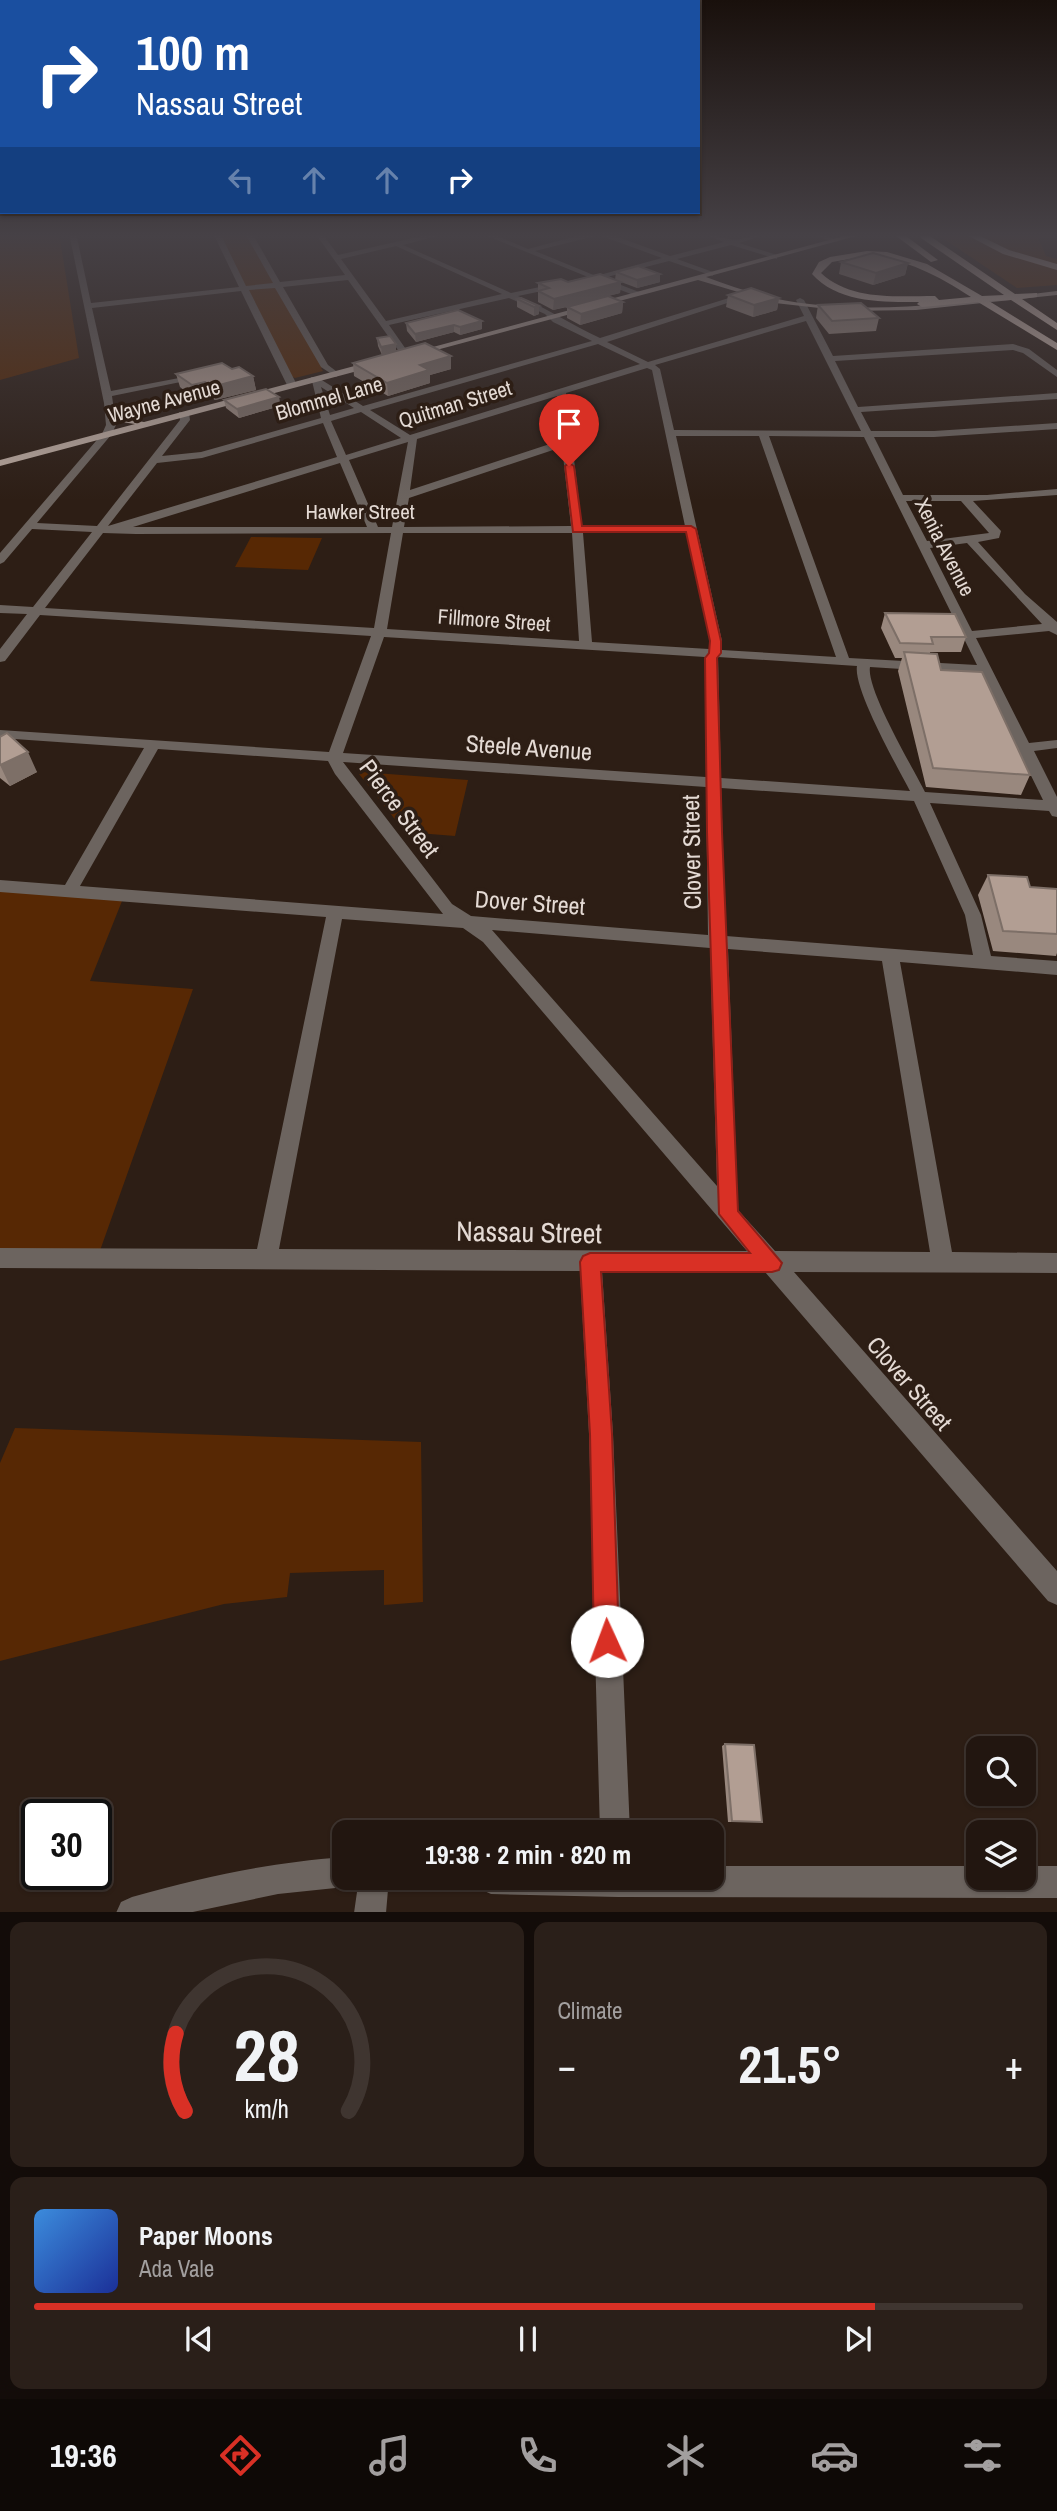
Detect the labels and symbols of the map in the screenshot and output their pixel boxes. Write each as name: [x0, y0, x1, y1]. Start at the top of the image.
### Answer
street label: Blommel Lane: [272, 369, 386, 427]
street label: Wayne Avenue: [105, 372, 223, 430]
street label: Quitman Street: [395, 373, 515, 435]
pin: [539, 394, 599, 466]
street label: Xenia Avenue: [908, 493, 982, 601]
street label: Hawker Street: [305, 497, 415, 526]
street label: Fillmore Street: [437, 602, 552, 638]
street label: Steele Avenue: [465, 727, 593, 767]
street label: Pierce Street: [353, 752, 448, 864]
street label: Clover Street: [674, 794, 708, 910]
street label: Dover Street: [474, 882, 587, 922]
street label: Nassau Street: [456, 1212, 602, 1252]
street label: Clover Street: [860, 1329, 960, 1437]
position arrow: [570, 1604, 644, 1678]
speed limit sign: 30: [21, 1799, 112, 1890]

